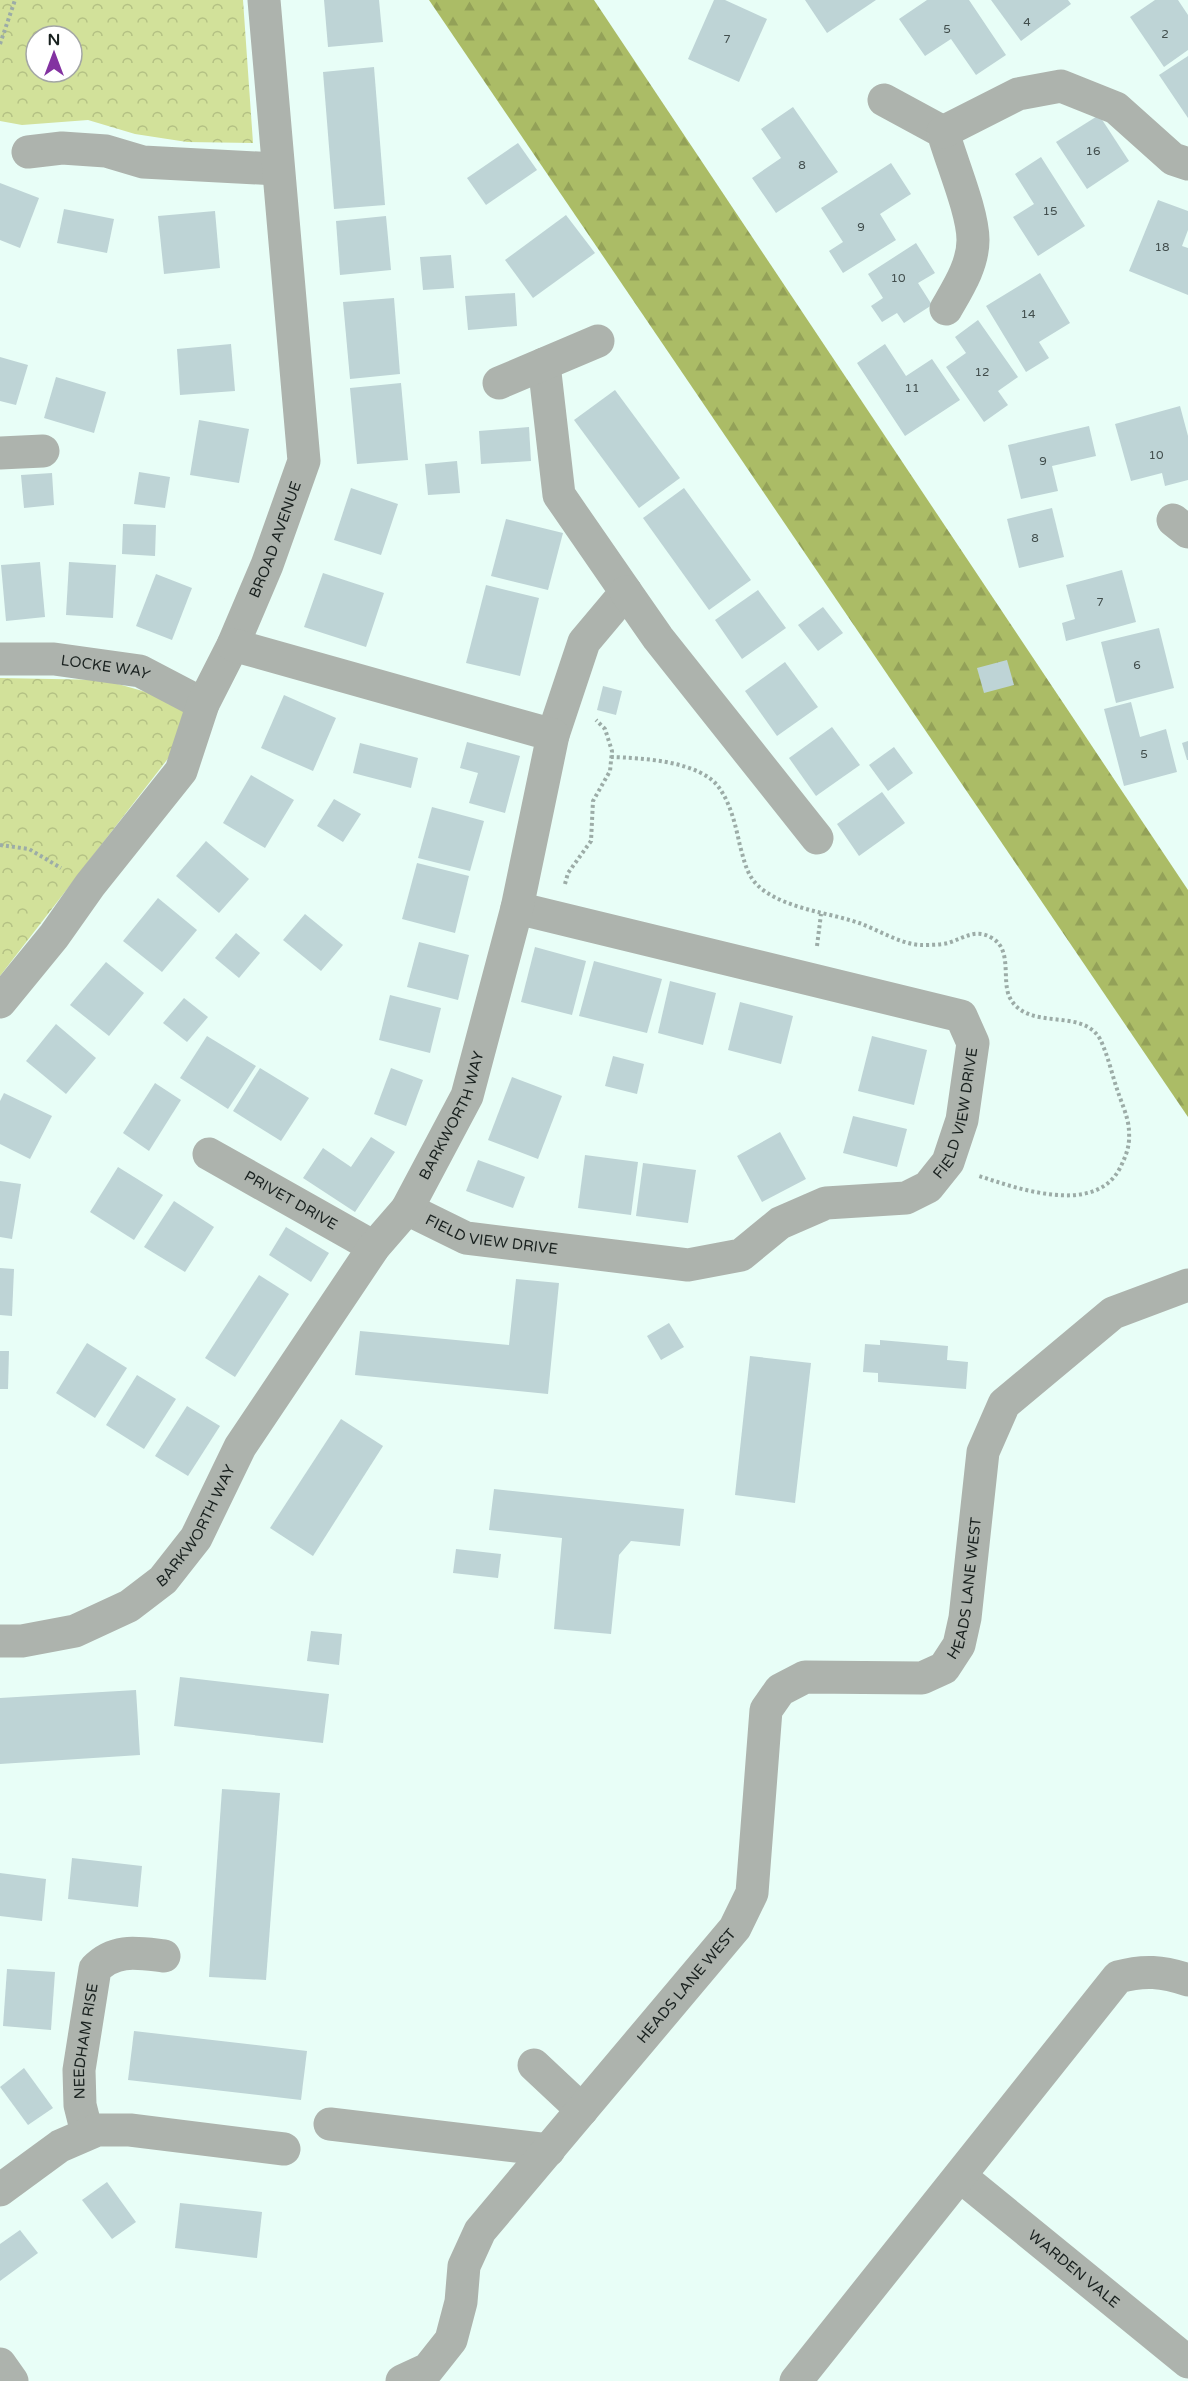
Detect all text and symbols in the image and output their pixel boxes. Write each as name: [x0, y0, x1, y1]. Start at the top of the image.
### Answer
house number: 4: [1023, 15, 1031, 29]
house number: 5: [943, 22, 951, 36]
north arrow: [24, 24, 84, 84]
house number: 2: [1161, 27, 1169, 41]
text: N: [48, 30, 60, 50]
house number: 7: [723, 32, 731, 46]
house number: 16: [1085, 144, 1101, 158]
house number: 8: [798, 158, 806, 172]
house number: 15: [1042, 204, 1058, 218]
house number: 9: [857, 220, 865, 234]
house number: 18: [1154, 240, 1170, 254]
house number: 10: [890, 271, 906, 285]
house number: 14: [1020, 307, 1036, 321]
house number: 12: [974, 365, 990, 379]
house number: 11: [904, 381, 920, 395]
house number: 10: [1148, 448, 1164, 462]
house number: 9: [1039, 454, 1047, 468]
street label: BROAD AVENUE: [245, 479, 305, 600]
house number: 8: [1031, 531, 1039, 545]
house number: 7: [1096, 595, 1104, 609]
street label: LOCKE WAY: [60, 651, 153, 684]
house number: 6: [1133, 658, 1141, 672]
house number: 5: [1140, 747, 1148, 761]
street label: FIELD VIEW DRIVE: [929, 1046, 981, 1182]
street label: BARKWORTH WAY: [415, 1049, 488, 1183]
street label: PRIVET DRIVE: [241, 1167, 341, 1234]
street label: FIELD VIEW DRIVE: [423, 1211, 559, 1258]
street label: BARKWORTH WAY: [153, 1461, 239, 1591]
street label: HEADS LANE WEST: [943, 1516, 985, 1663]
street label: HEADS LANE WEST: [633, 1925, 740, 2047]
street label: NEEDHAM RISE: [70, 1982, 102, 2100]
street label: WARDEN VALE: [1024, 2226, 1123, 2312]

